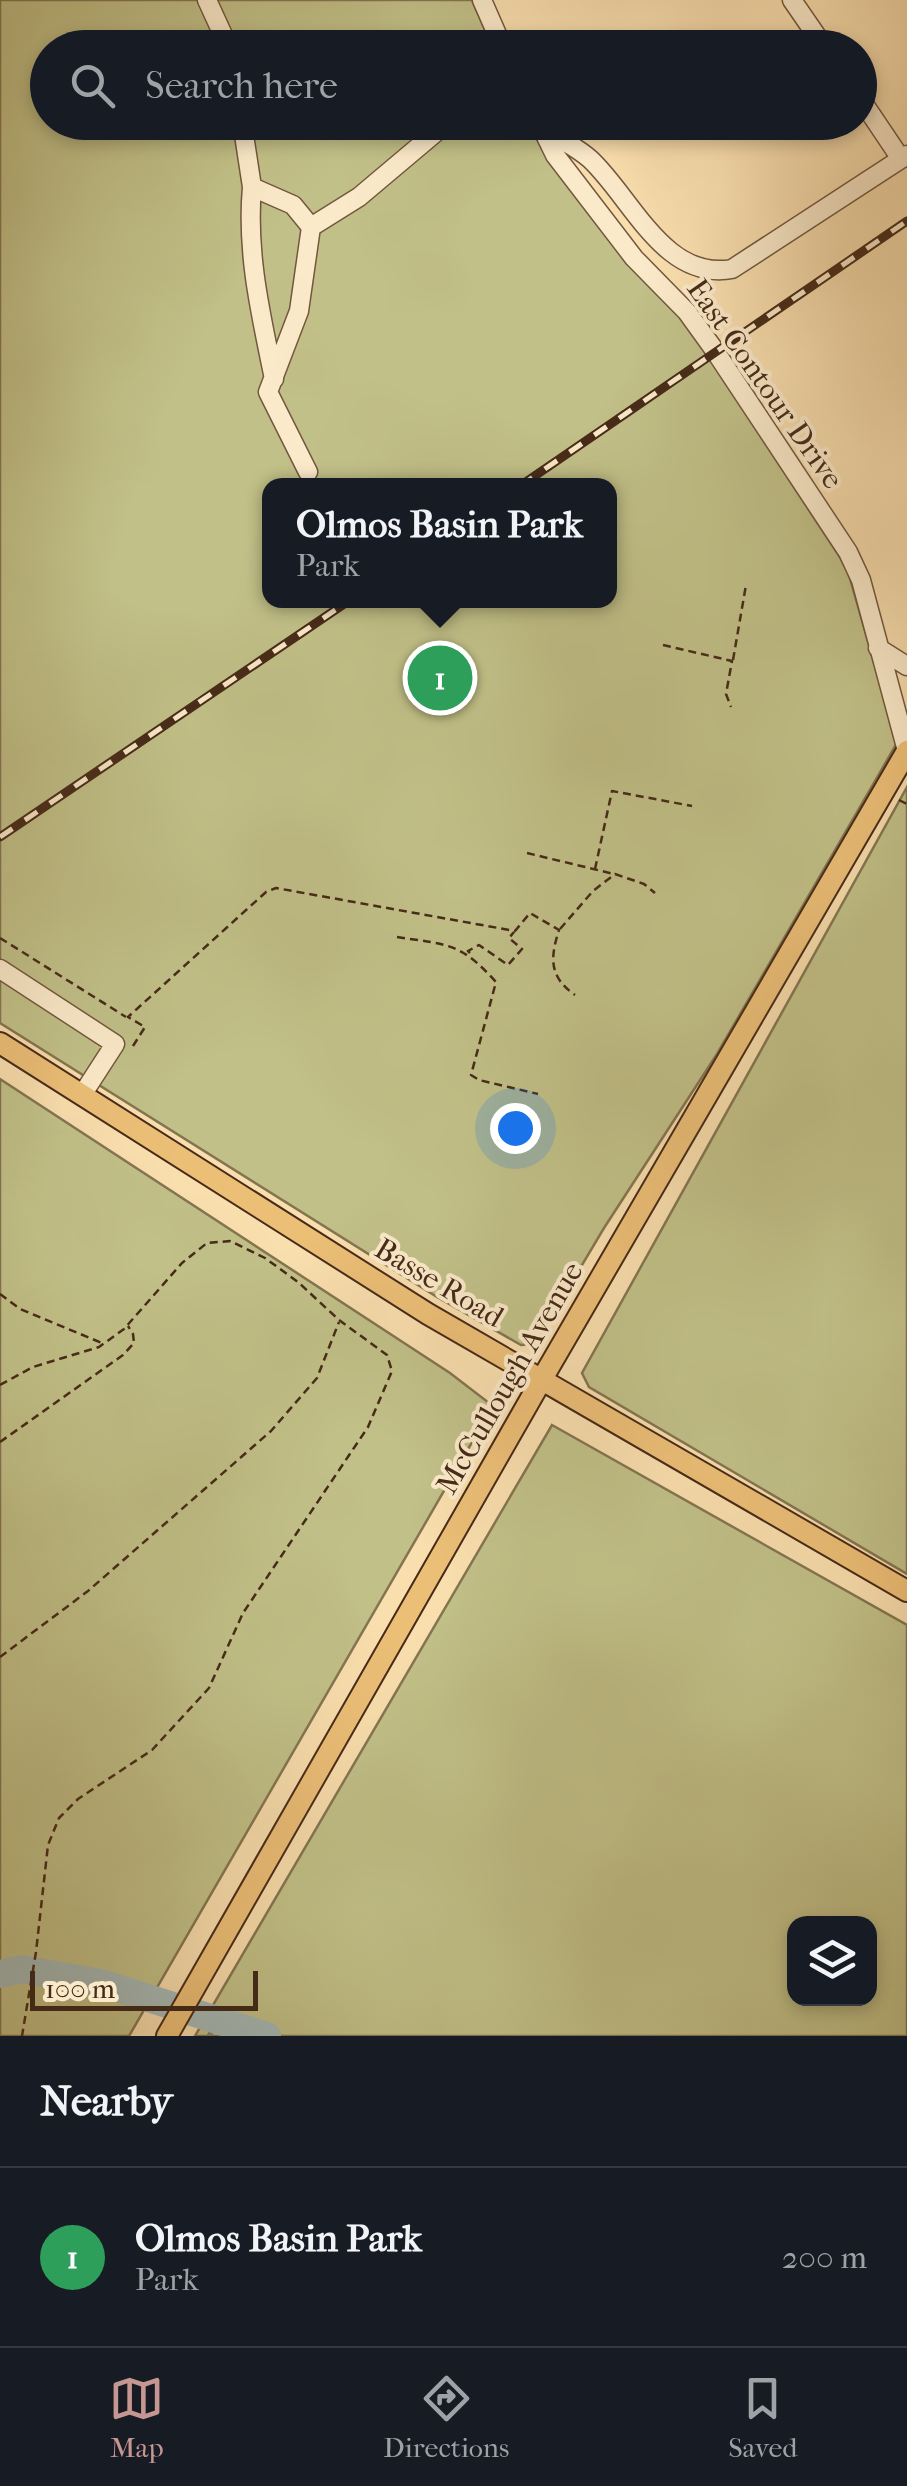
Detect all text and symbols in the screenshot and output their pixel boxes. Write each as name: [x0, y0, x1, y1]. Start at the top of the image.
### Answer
search box: [30, 30, 877, 140]
icon: search: [65, 58, 120, 113]
text: Search here: [145, 63, 338, 108]
street label: East Contour Drive: [680, 272, 851, 496]
popup: [262, 478, 617, 608]
text: Olmos Basin Park: [296, 502, 583, 547]
text: Park: [296, 547, 360, 584]
pin: 1: [408, 640, 472, 716]
your location: [490, 1103, 541, 1154]
street label: Basse Road: [368, 1231, 510, 1335]
street label: McCullough Avenue: [429, 1256, 591, 1500]
map controls: [787, 1916, 877, 2006]
button: layers: [787, 1916, 877, 2006]
scale bar: [30, 1966, 258, 2010]
text: 100 m: [45, 1972, 115, 2005]
text: Nearby: [40, 2077, 172, 2126]
text: Olmos Basin Park: [135, 2216, 422, 2261]
text: 1: [67, 2239, 78, 2276]
text: 200 m: [782, 2239, 867, 2276]
text: Park: [135, 2261, 199, 2298]
tab: Map: [109, 2371, 164, 2464]
tab: Directions: [383, 2371, 509, 2464]
tab: Saved: [728, 2371, 798, 2464]

